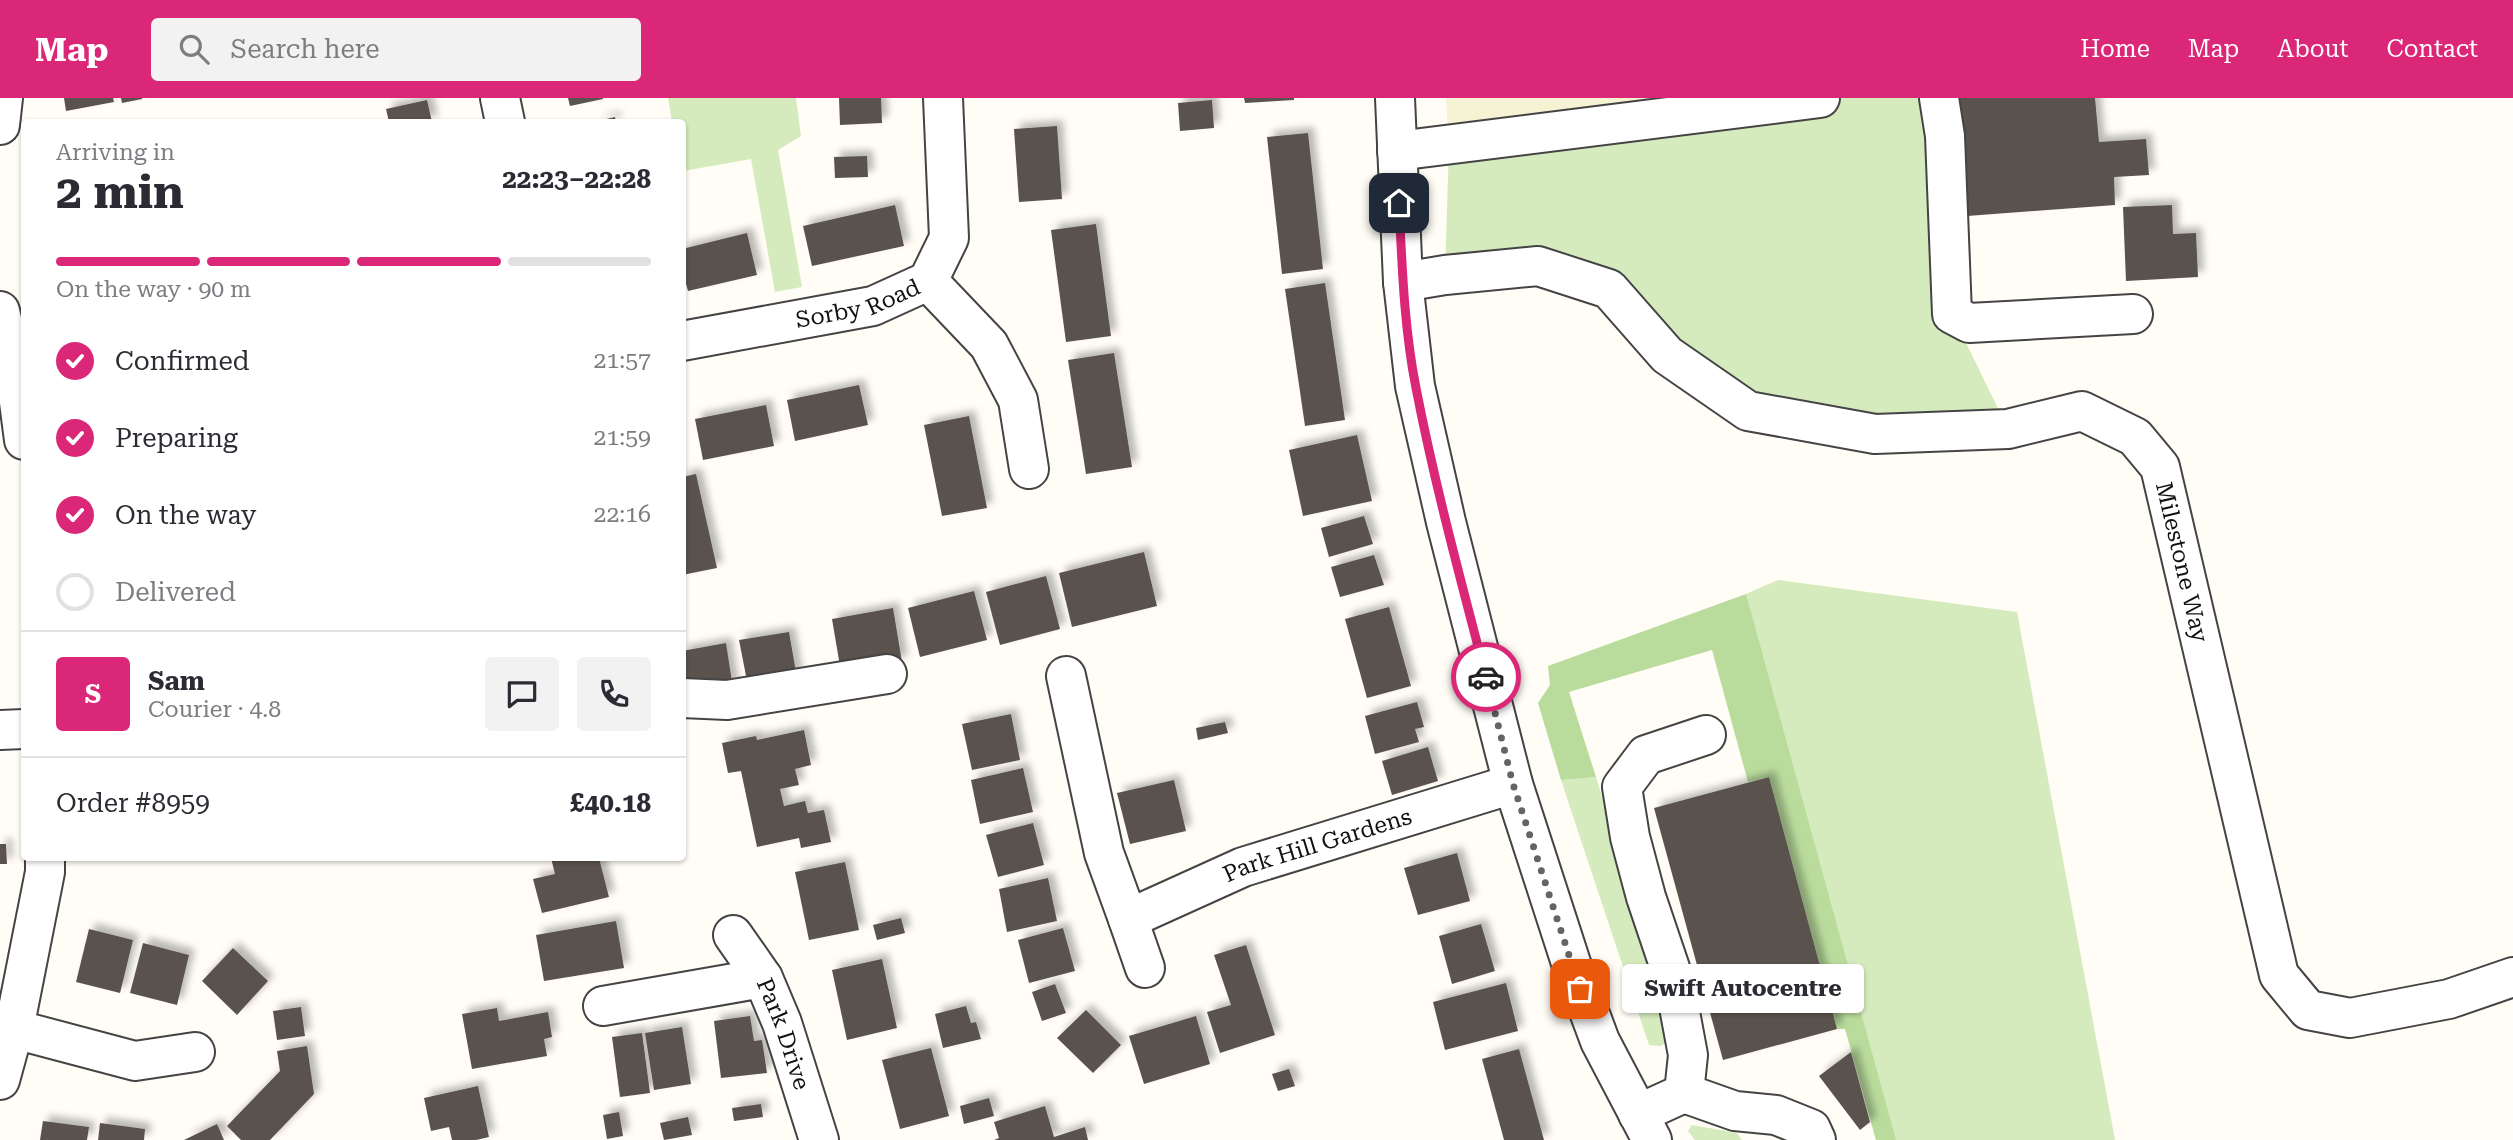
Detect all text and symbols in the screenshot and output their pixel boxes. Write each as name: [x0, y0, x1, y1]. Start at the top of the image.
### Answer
search box: [151, 18, 641, 81]
text: Map: [35, 30, 109, 69]
icon: search: [175, 30, 213, 68]
text: Search here: [231, 34, 380, 64]
text: Home: [2080, 35, 2150, 63]
text: Map: [2188, 35, 2239, 63]
text: About: [2277, 35, 2348, 63]
text: Contact: [2386, 35, 2478, 63]
text: Arriving in: [56, 139, 175, 166]
text: 22:23–22:28: [502, 164, 651, 194]
text: 2 min: [56, 165, 184, 219]
pin: [1369, 173, 1429, 233]
icon: home: [1380, 184, 1418, 222]
street label: Sorby Road: [793, 273, 924, 333]
text: On the way · 90 m: [56, 276, 251, 303]
icon: check: [56, 342, 94, 380]
text: Confirmed: [115, 346, 250, 376]
text: 21:57: [594, 347, 651, 374]
icon: check: [56, 419, 94, 457]
text: Preparing: [115, 423, 238, 453]
text: 21:59: [594, 424, 651, 451]
street label: Milestone Way: [2150, 479, 2214, 645]
icon: check: [56, 496, 94, 534]
text: On the way: [115, 500, 256, 530]
text: 22:16: [594, 501, 651, 528]
text: Delivered: [115, 577, 236, 607]
courier: [1451, 642, 1521, 712]
button: chat: [485, 657, 559, 731]
button: phone: [577, 657, 651, 731]
icon: car: [1467, 658, 1505, 696]
text: Sam: [148, 666, 205, 696]
text: S: [85, 679, 101, 709]
text: Courier · 4.8: [148, 696, 281, 723]
text: Order #8959: [56, 788, 210, 818]
text: £40.18: [570, 788, 651, 818]
street label: Park Hill Gardens: [1219, 802, 1415, 888]
pin: [1550, 959, 1610, 1019]
callout: Swift Autocentre: [1622, 964, 1864, 1014]
icon: bag: [1561, 970, 1599, 1008]
street label: Park Drive: [751, 974, 816, 1093]
text: Swift Autocentre: [1644, 975, 1842, 1002]

